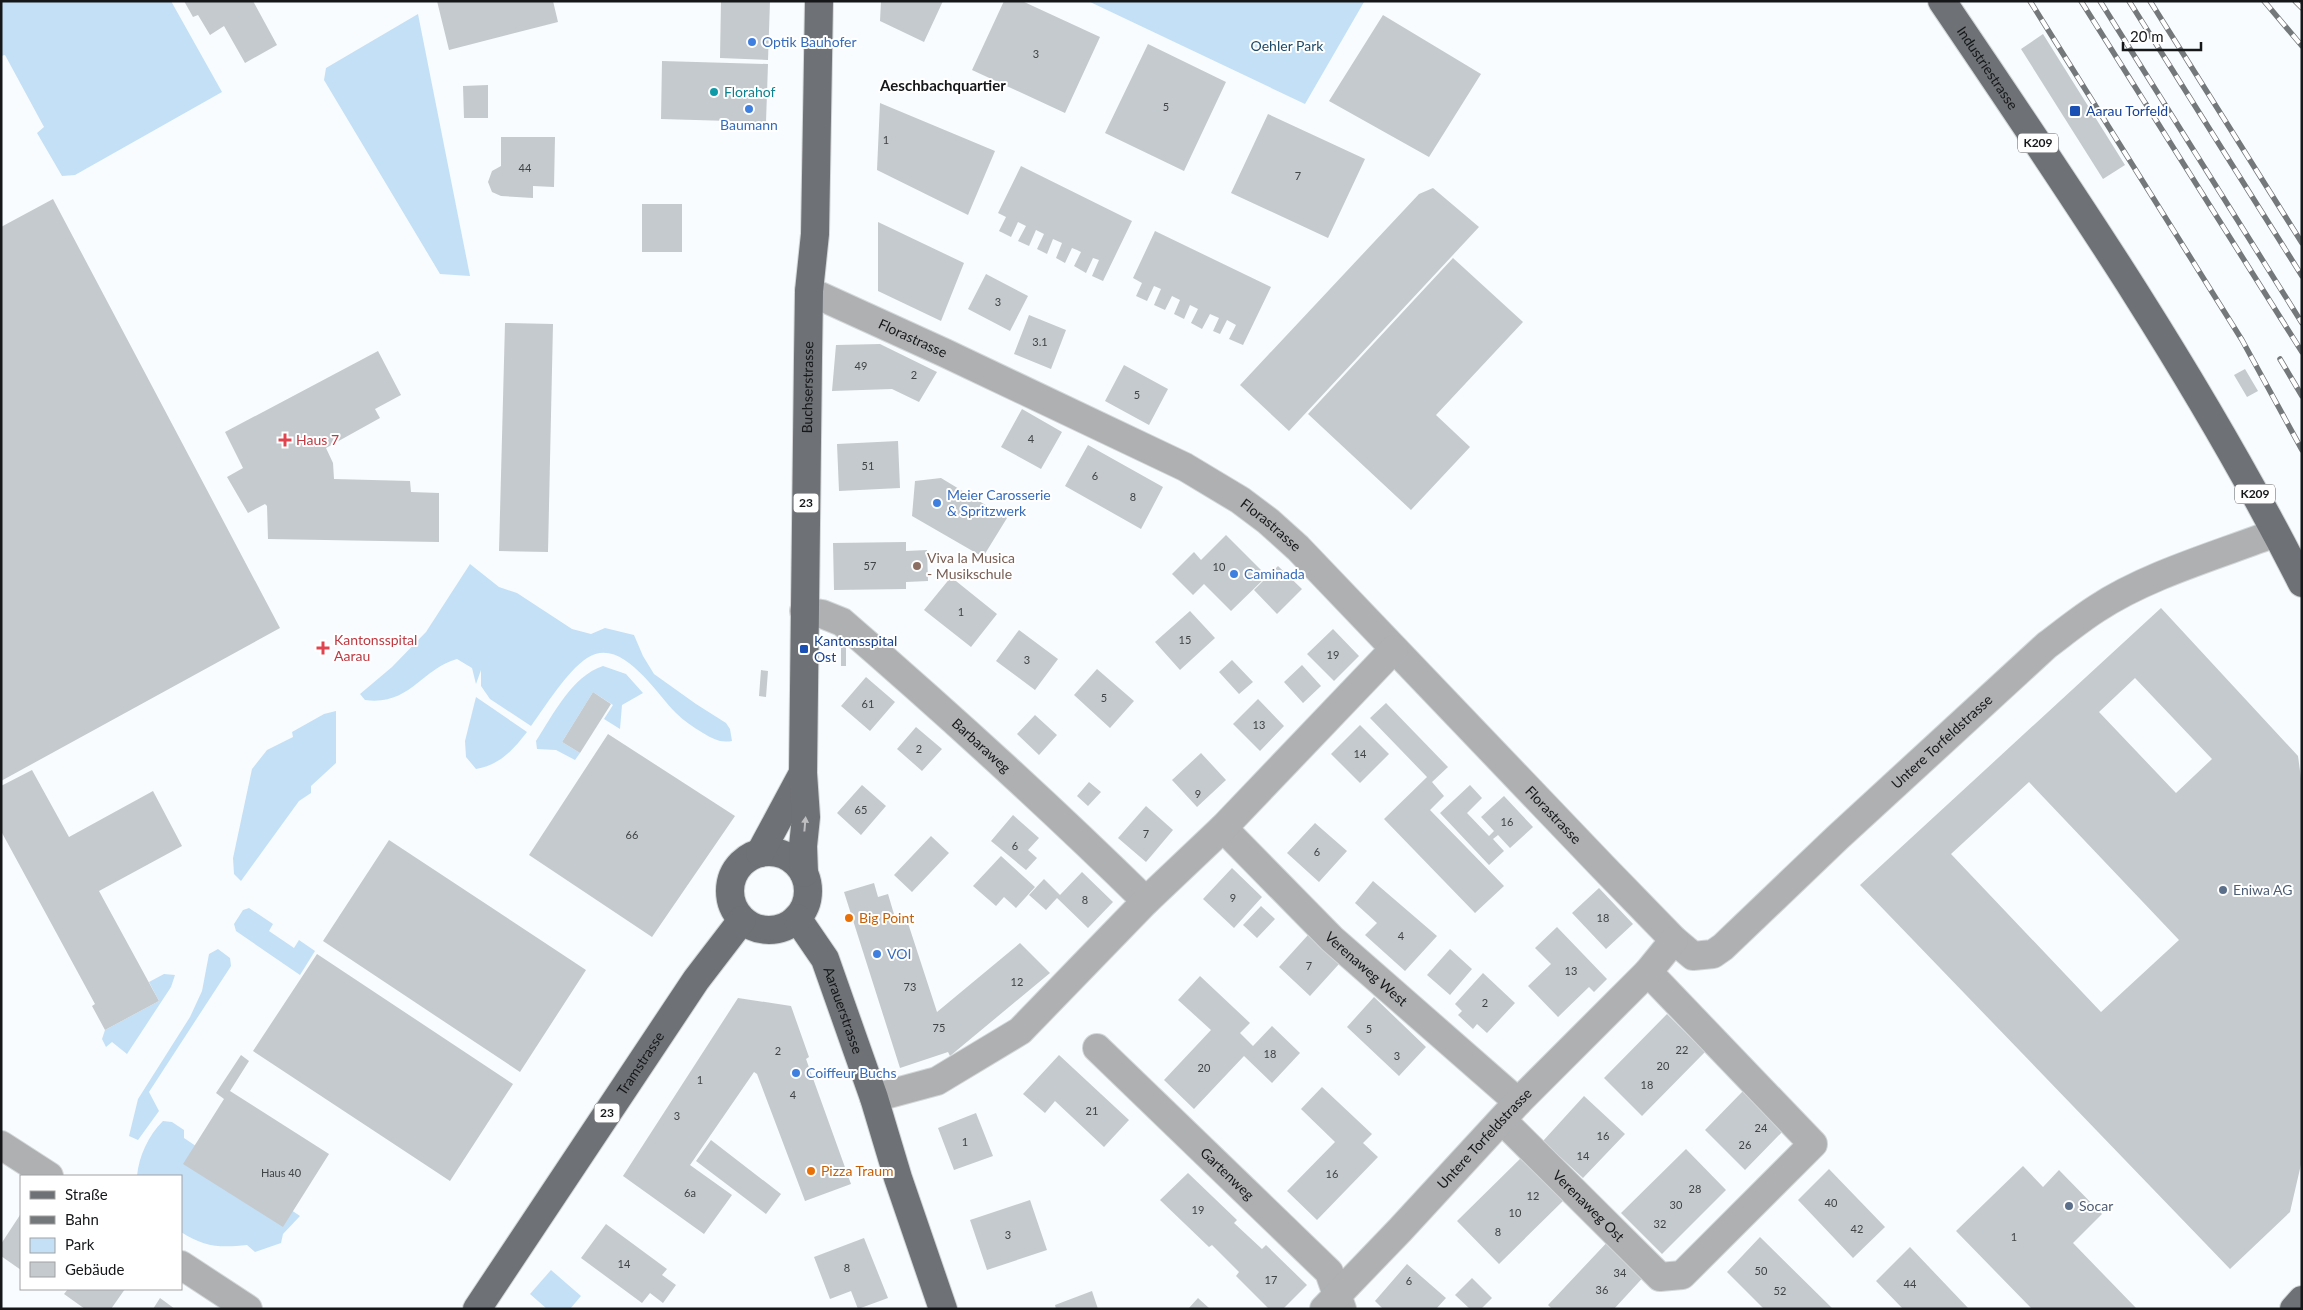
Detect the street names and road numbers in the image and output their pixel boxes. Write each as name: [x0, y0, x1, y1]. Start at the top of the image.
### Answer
street label: Industriestrasse: [1954, 23, 2022, 113]
road number: K209: [2018, 134, 2058, 152]
street label: Florastrasse: [876, 315, 950, 361]
street label: Buchserstrasse: [798, 341, 816, 434]
road number: K209: [2235, 484, 2275, 504]
road number: 23: [794, 493, 818, 512]
street label: Florastrasse: [1238, 495, 1305, 555]
street label: Untere Torfeldstrasse: [1887, 691, 1995, 792]
street label: Barbaraweg: [949, 714, 1014, 776]
street label: Florastrasse: [1522, 782, 1585, 847]
street label: Verenaweg West: [1322, 928, 1411, 1009]
street label: Aarauerstrasse: [820, 964, 867, 1056]
street label: Tramstrasse: [613, 1028, 667, 1098]
street label: Untere Torfeldstrasse: [1433, 1084, 1535, 1192]
road number: 23: [594, 1104, 620, 1122]
street label: Gartenweg: [1197, 1144, 1258, 1203]
street label: Verenaweg Ost: [1549, 1166, 1628, 1245]

